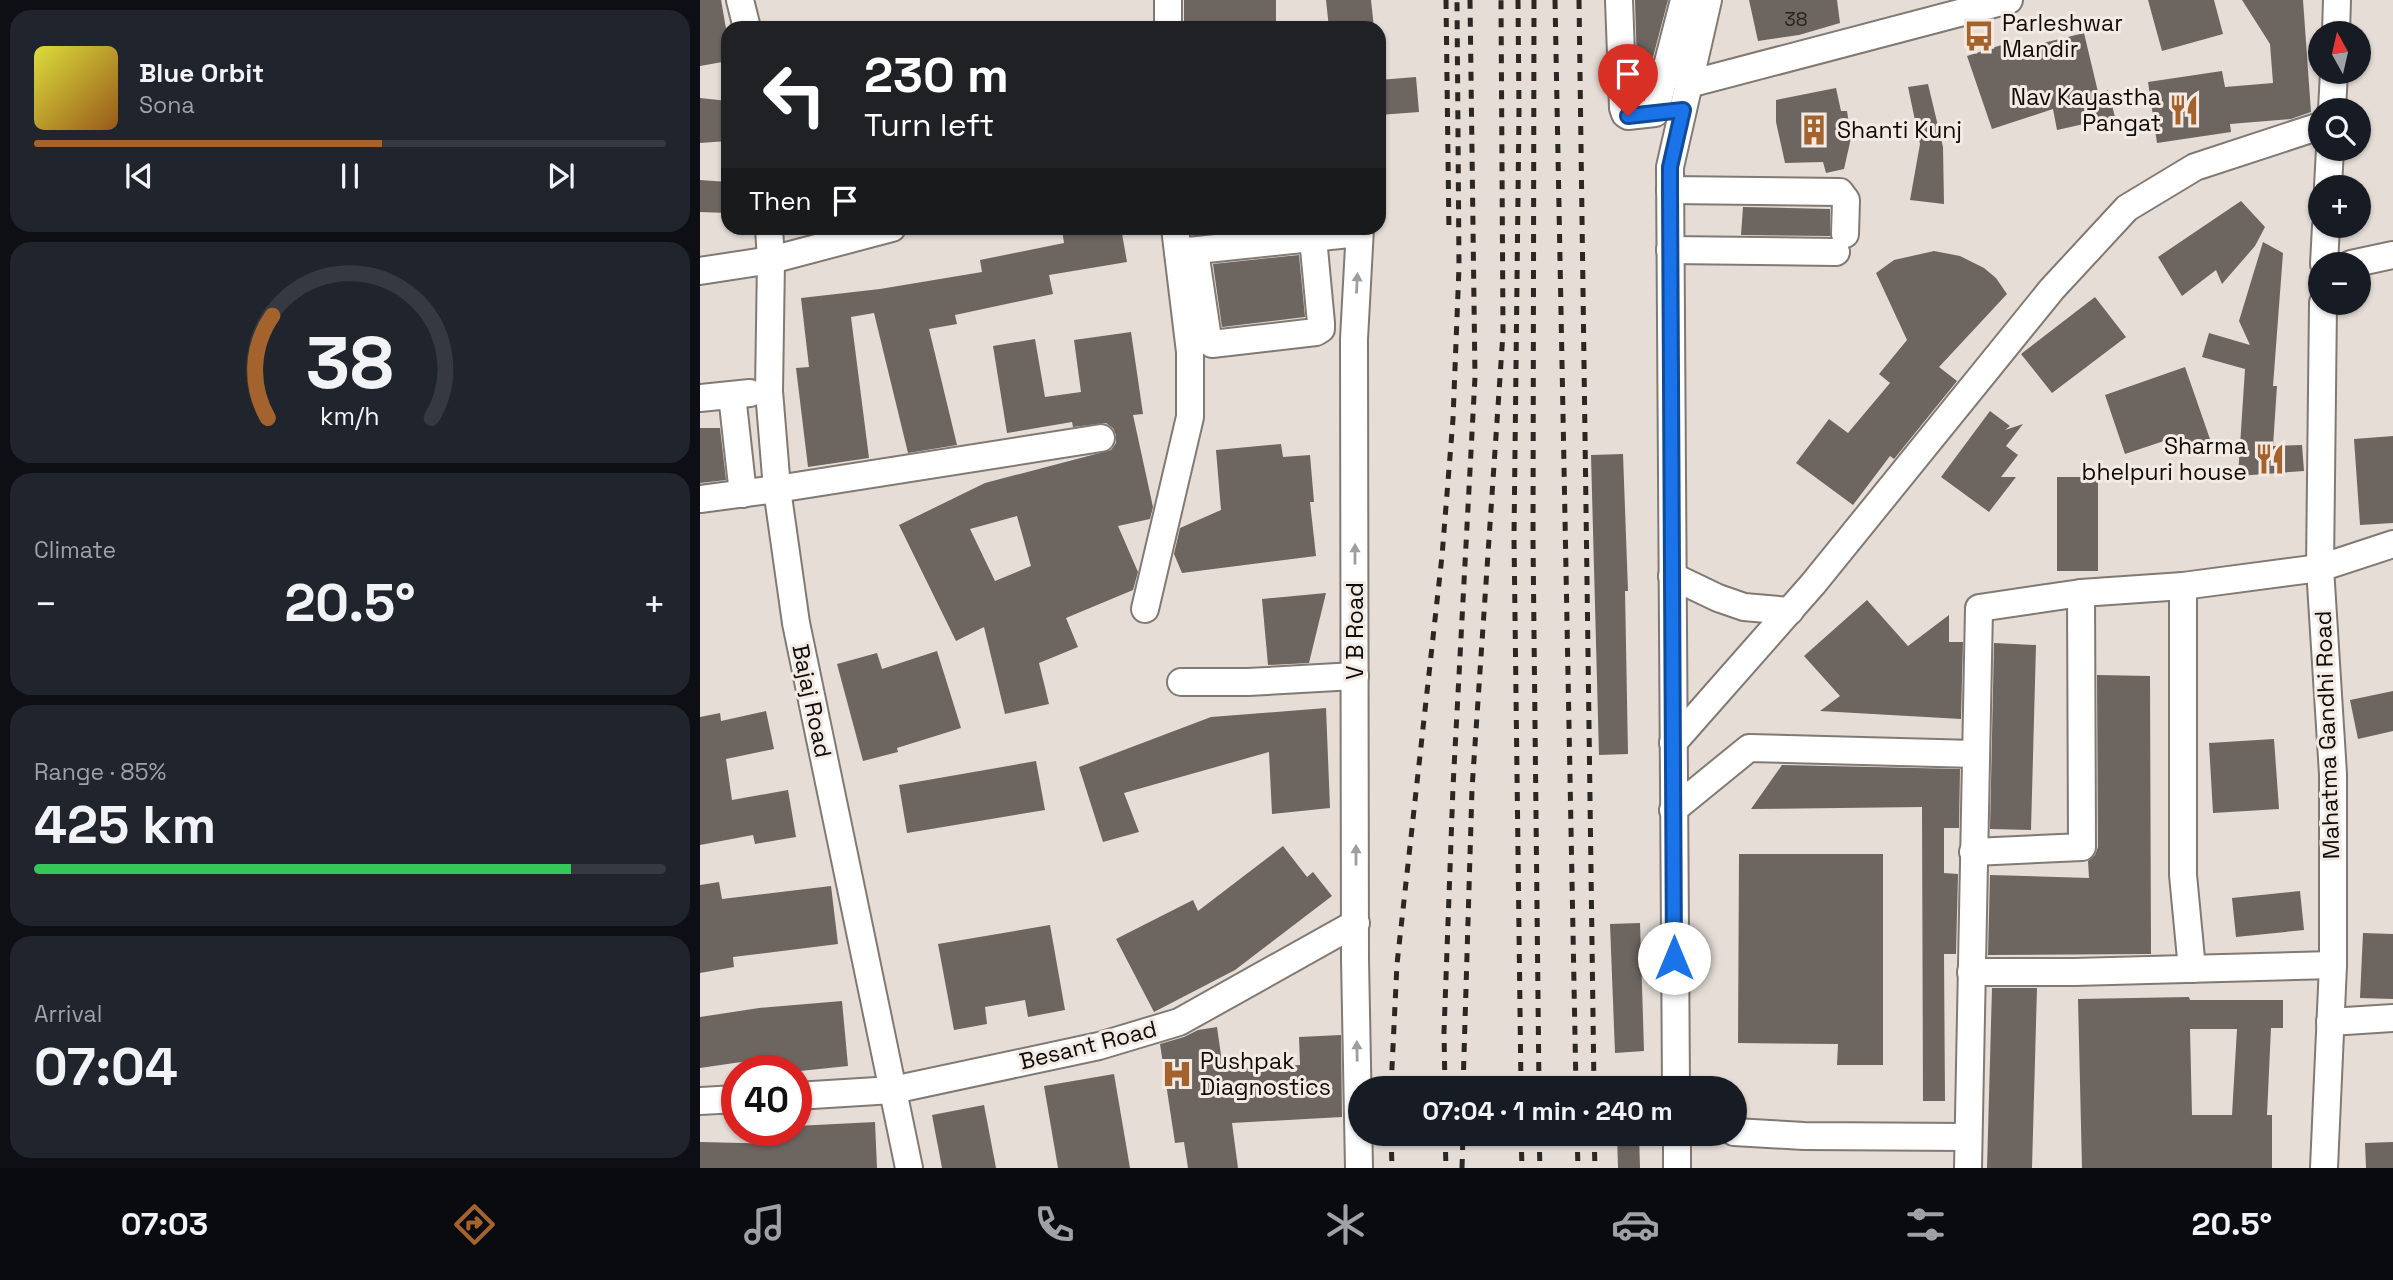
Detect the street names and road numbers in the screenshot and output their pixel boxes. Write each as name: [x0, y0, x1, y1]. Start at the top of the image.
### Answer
street label: V B Road: [1340, 582, 1370, 680]
street label: Mahatma Gandhi Road: [2308, 610, 2346, 860]
street label: Bajaj Road: [785, 641, 839, 761]
street label: Besant Road: [1016, 1013, 1160, 1077]

